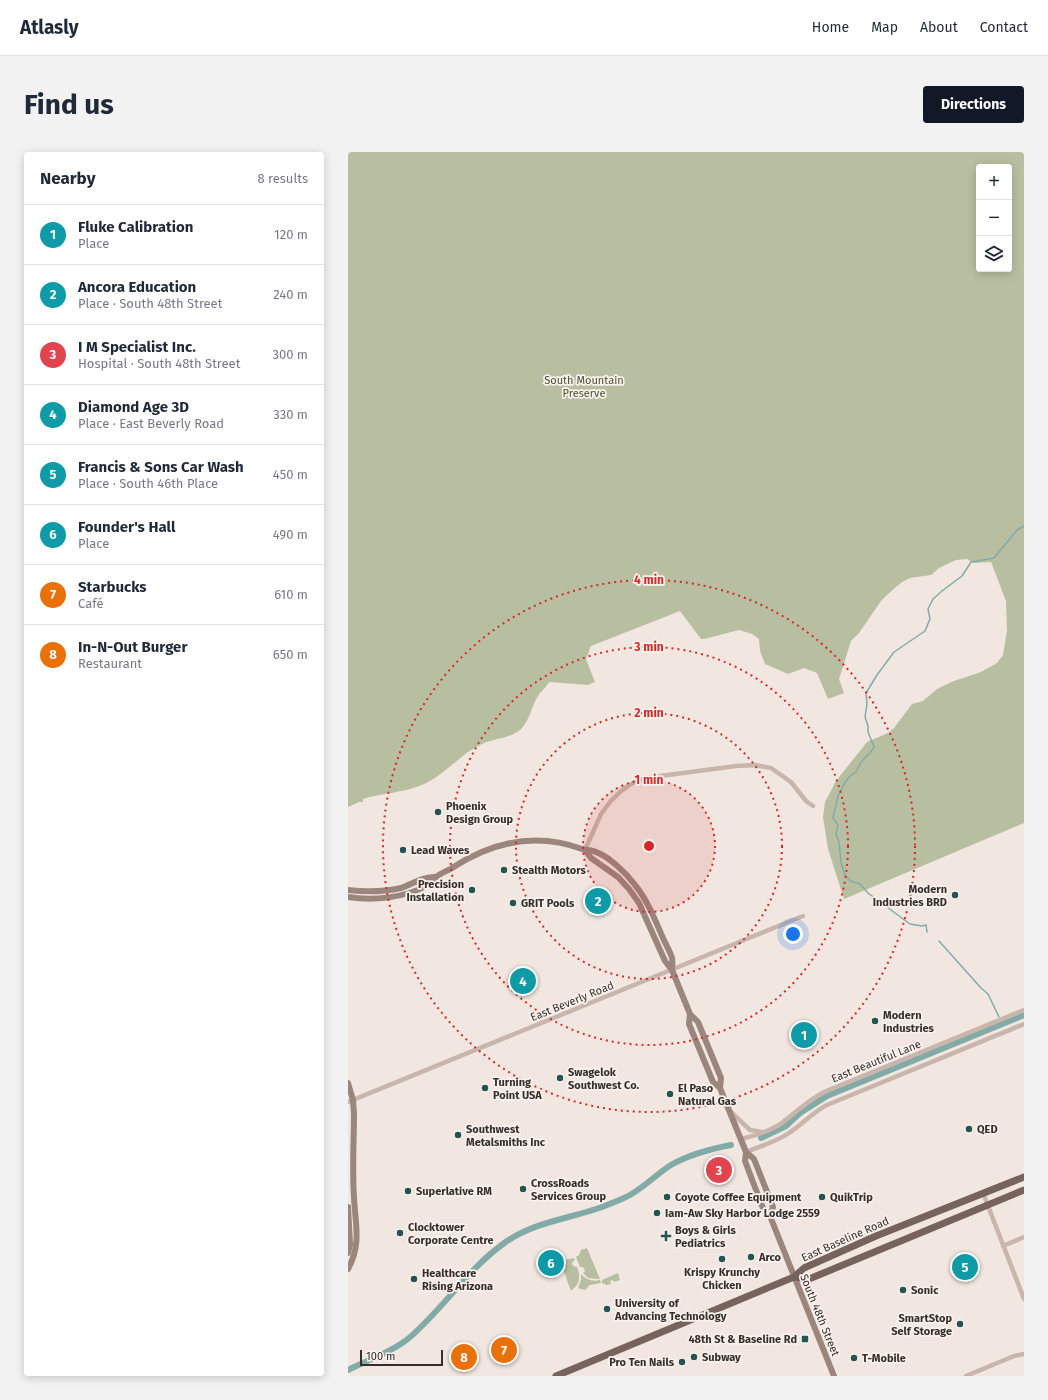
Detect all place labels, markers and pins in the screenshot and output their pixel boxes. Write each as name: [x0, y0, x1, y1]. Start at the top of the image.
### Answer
place label: Phoenix Design Group: [446, 800, 514, 826]
marker: Phoenix Design Group: [433, 807, 443, 817]
centre of rings: [642, 839, 656, 853]
place label: Lead Waves: [411, 844, 470, 857]
marker: Lead Waves: [398, 845, 408, 855]
place label: Stealth Motors: [512, 864, 587, 877]
marker: Stealth Motors: [499, 865, 509, 875]
place label: Precision Installation: [406, 878, 464, 904]
place label: Modern Industries BRD: [873, 883, 947, 909]
marker: Precision Installation: [467, 885, 477, 895]
pin: 2: [585, 886, 611, 916]
marker: Modern Industries BRD: [950, 890, 960, 900]
place label: GRIT Pools: [521, 897, 575, 910]
marker: GRIT Pools: [508, 898, 518, 908]
pin: 4: [510, 966, 536, 996]
place label: Modern Industries: [883, 1009, 935, 1035]
marker: Modern Industries: [870, 1016, 880, 1026]
pin: 1: [791, 1020, 817, 1050]
place label: Swagelok Southwest Co.: [568, 1066, 639, 1092]
marker: Swagelok Southwest Co.: [555, 1073, 565, 1083]
place label: Turning Point USA: [493, 1076, 542, 1102]
place label: El Paso Natural Gas: [678, 1082, 737, 1108]
marker: Turning Point USA: [480, 1083, 490, 1093]
marker: El Paso Natural Gas: [665, 1089, 675, 1099]
place label: Southwest Metalsmiths Inc: [466, 1123, 546, 1149]
place label: QED: [977, 1123, 998, 1136]
marker: QED: [964, 1124, 974, 1134]
marker: Southwest Metalsmiths Inc: [453, 1130, 463, 1140]
pin: 3: [706, 1155, 732, 1185]
place label: CrossRoads Services Group: [531, 1177, 606, 1203]
marker: CrossRoads Services Group: [518, 1184, 528, 1194]
place label: Superlative RM: [416, 1185, 492, 1198]
marker: Superlative RM: [403, 1186, 413, 1196]
place label: Coyote Coffee Equipment: [675, 1191, 802, 1204]
place label: QuikTrip: [830, 1191, 873, 1204]
marker: Coyote Coffee Equipment: [662, 1192, 672, 1202]
marker: QuikTrip: [817, 1192, 827, 1202]
place label: Iam-Aw Sky Harbor Lodge 2559: [665, 1207, 820, 1220]
marker: Iam-Aw Sky Harbor Lodge 2559: [652, 1208, 662, 1218]
place label: Clocktower Corporate Centre: [408, 1221, 494, 1247]
place label: Boys & Girls Pediatrics: [675, 1224, 736, 1250]
marker: Clocktower Corporate Centre: [395, 1228, 405, 1238]
marker: Boys & Girls Pediatrics: [660, 1230, 672, 1242]
pin: 6: [538, 1248, 564, 1278]
place label: Arco: [758, 1251, 782, 1264]
marker: Arco: [746, 1252, 756, 1262]
pin: 5: [952, 1252, 978, 1282]
marker: Krispy Krunchy Chicken: [717, 1254, 727, 1264]
place label: Krispy Krunchy Chicken: [684, 1266, 760, 1292]
place label: Healthcare Rising Arizona: [422, 1267, 493, 1293]
marker: Healthcare Rising Arizona: [409, 1274, 419, 1284]
place label: Sonic: [911, 1284, 939, 1297]
marker: Sonic: [898, 1285, 908, 1295]
place label: University of Advancing Technology: [614, 1297, 727, 1323]
marker: University of Advancing Technology: [602, 1304, 612, 1314]
place label: SmartStop Self Storage: [891, 1312, 952, 1338]
marker: SmartStop Self Storage: [955, 1319, 965, 1329]
place label: 48th St & Baseline Rd: [688, 1333, 797, 1346]
marker: 48th St & Baseline Rd: [800, 1334, 810, 1344]
pin: 7: [491, 1335, 517, 1365]
pin: 8: [451, 1342, 477, 1372]
place label: Subway: [702, 1351, 741, 1364]
marker: Subway: [689, 1352, 699, 1362]
place label: T-Mobile: [862, 1352, 906, 1365]
marker: T-Mobile: [849, 1353, 859, 1363]
place label: Pro Ten Nails: [609, 1356, 675, 1369]
marker: Pro Ten Nails: [677, 1357, 687, 1367]

